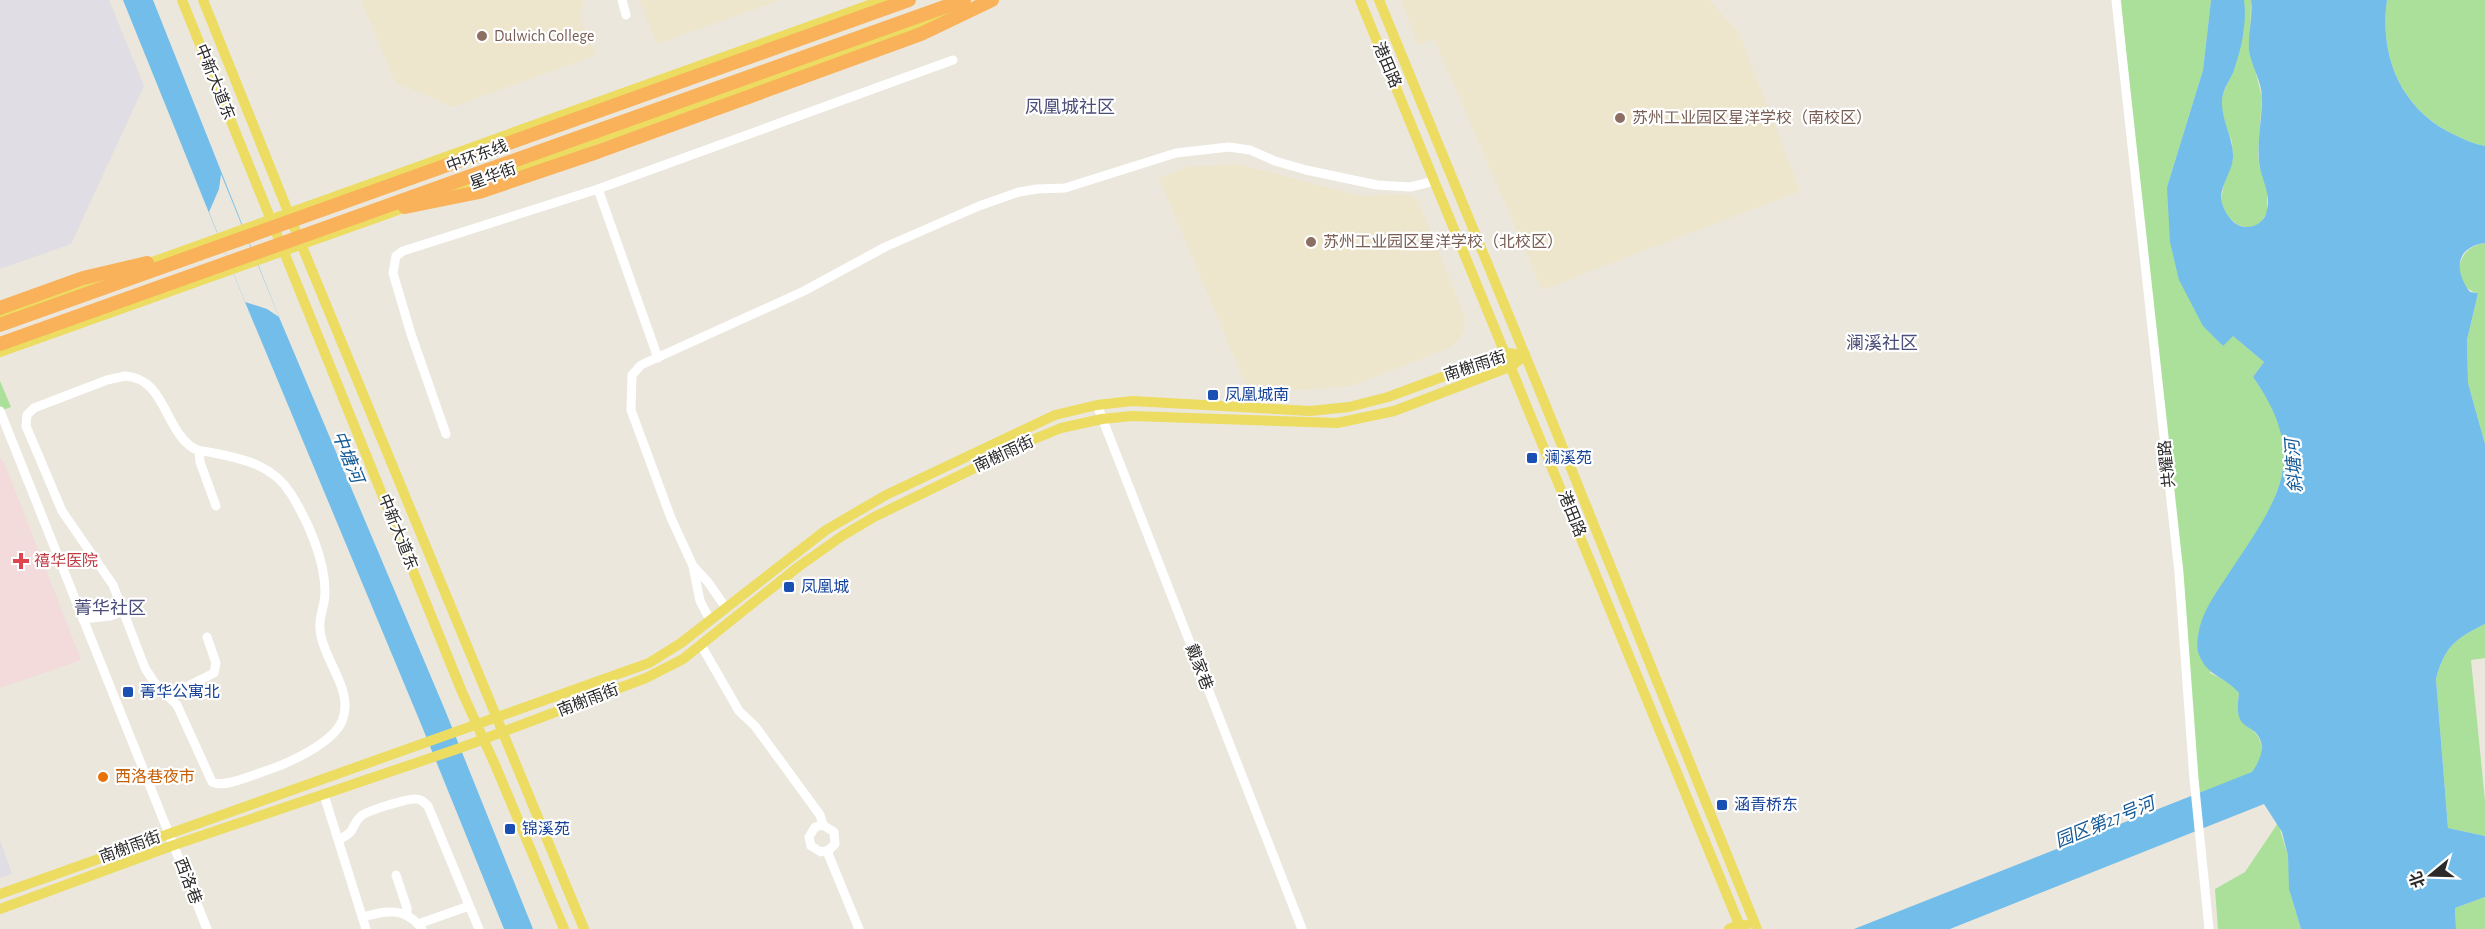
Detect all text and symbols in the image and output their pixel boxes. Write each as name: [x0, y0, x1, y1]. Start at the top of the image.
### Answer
place label: Dulwich College: [494, 28, 594, 44]
marker: Dulwich College: [475, 29, 489, 43]
street label: 港田路: [1370, 39, 1405, 90]
street label: 中新大道东: [193, 42, 238, 122]
district label: 凤凰城社区: [1025, 97, 1115, 117]
place label: 苏州工业园区星洋学校（南校区）: [1632, 109, 1872, 126]
marker: 苏州工业园区星洋学校（南校区）: [1613, 111, 1627, 125]
street label: 中环东线: [444, 137, 510, 174]
street label: 星华街: [467, 159, 518, 192]
place label: 苏州工业园区星洋学校（北校区）: [1323, 233, 1563, 250]
marker: 苏州工业园区星洋学校（北校区）: [1304, 235, 1318, 249]
district label: 澜溪社区: [1846, 333, 1918, 353]
street label: 南榭雨街: [1442, 348, 1508, 383]
place label: 凤凰城南: [1225, 387, 1289, 403]
marker: 凤凰城南: [1206, 388, 1220, 402]
water label: 中塘河: [329, 428, 368, 488]
street label: 南榭雨街: [971, 432, 1036, 475]
water label: 斜塘河: [2282, 435, 2306, 494]
street label: 共耀路: [2156, 439, 2177, 489]
place label: 澜溪苑: [1544, 449, 1592, 466]
marker: 澜溪苑: [1525, 451, 1539, 465]
street label: 港田路: [1556, 488, 1589, 539]
street label: 中新大道东: [376, 492, 421, 572]
marker: 禧华医院: [12, 552, 30, 570]
place label: 禧华医院: [34, 552, 98, 569]
place label: 凤凰城: [801, 579, 849, 595]
marker: 凤凰城: [782, 580, 796, 594]
district label: 菁华社区: [74, 598, 146, 618]
street label: 戴家巷: [1183, 641, 1216, 692]
street label: 南榭雨街: [555, 680, 621, 719]
place label: 菁华公寓北: [140, 683, 220, 700]
marker: 菁华公寓北: [121, 685, 135, 699]
place label: 西洛巷夜市: [115, 768, 195, 785]
marker: 西洛巷夜市: [96, 770, 110, 784]
water label: 园区第27号河: [2052, 792, 2160, 851]
place label: 涵青桥东: [1734, 796, 1798, 813]
marker: 涵青桥东: [1715, 798, 1729, 812]
place label: 锦溪苑: [522, 820, 570, 837]
marker: 锦溪苑: [503, 822, 517, 836]
street label: 南榭雨街: [97, 828, 163, 865]
north arrow: [2401, 845, 2461, 905]
street label: 西洛巷: [172, 855, 205, 906]
text: 北: [2407, 869, 2428, 890]

